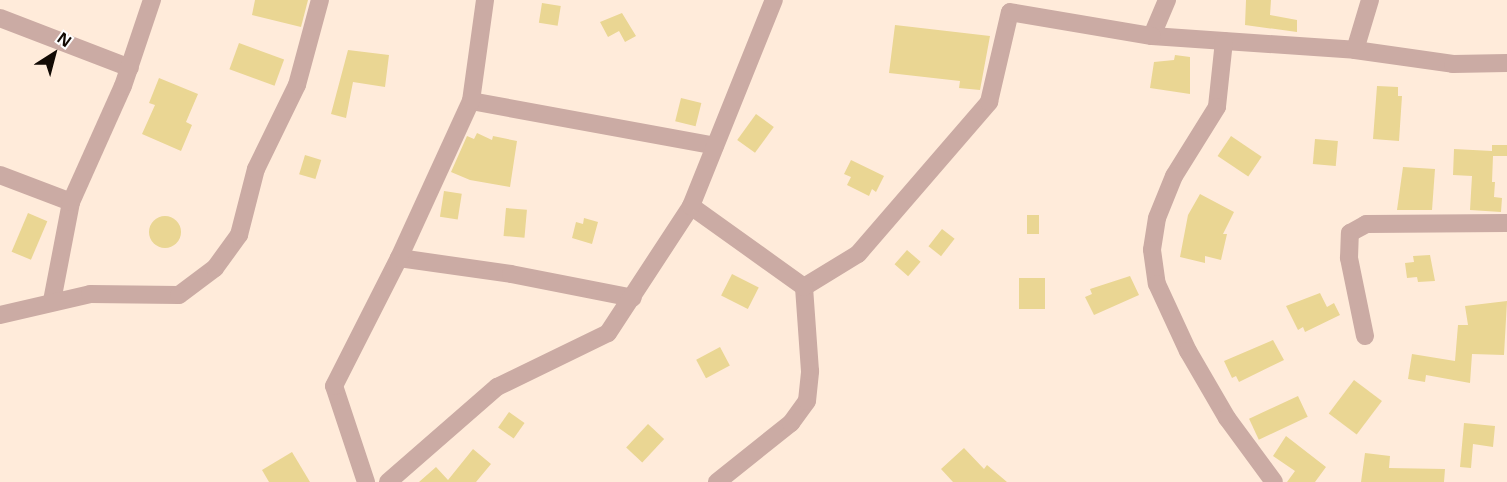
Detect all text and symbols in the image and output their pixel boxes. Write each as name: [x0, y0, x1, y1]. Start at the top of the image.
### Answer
north arrow: [24, 24, 84, 84]
text: N: [53, 27, 76, 52]

